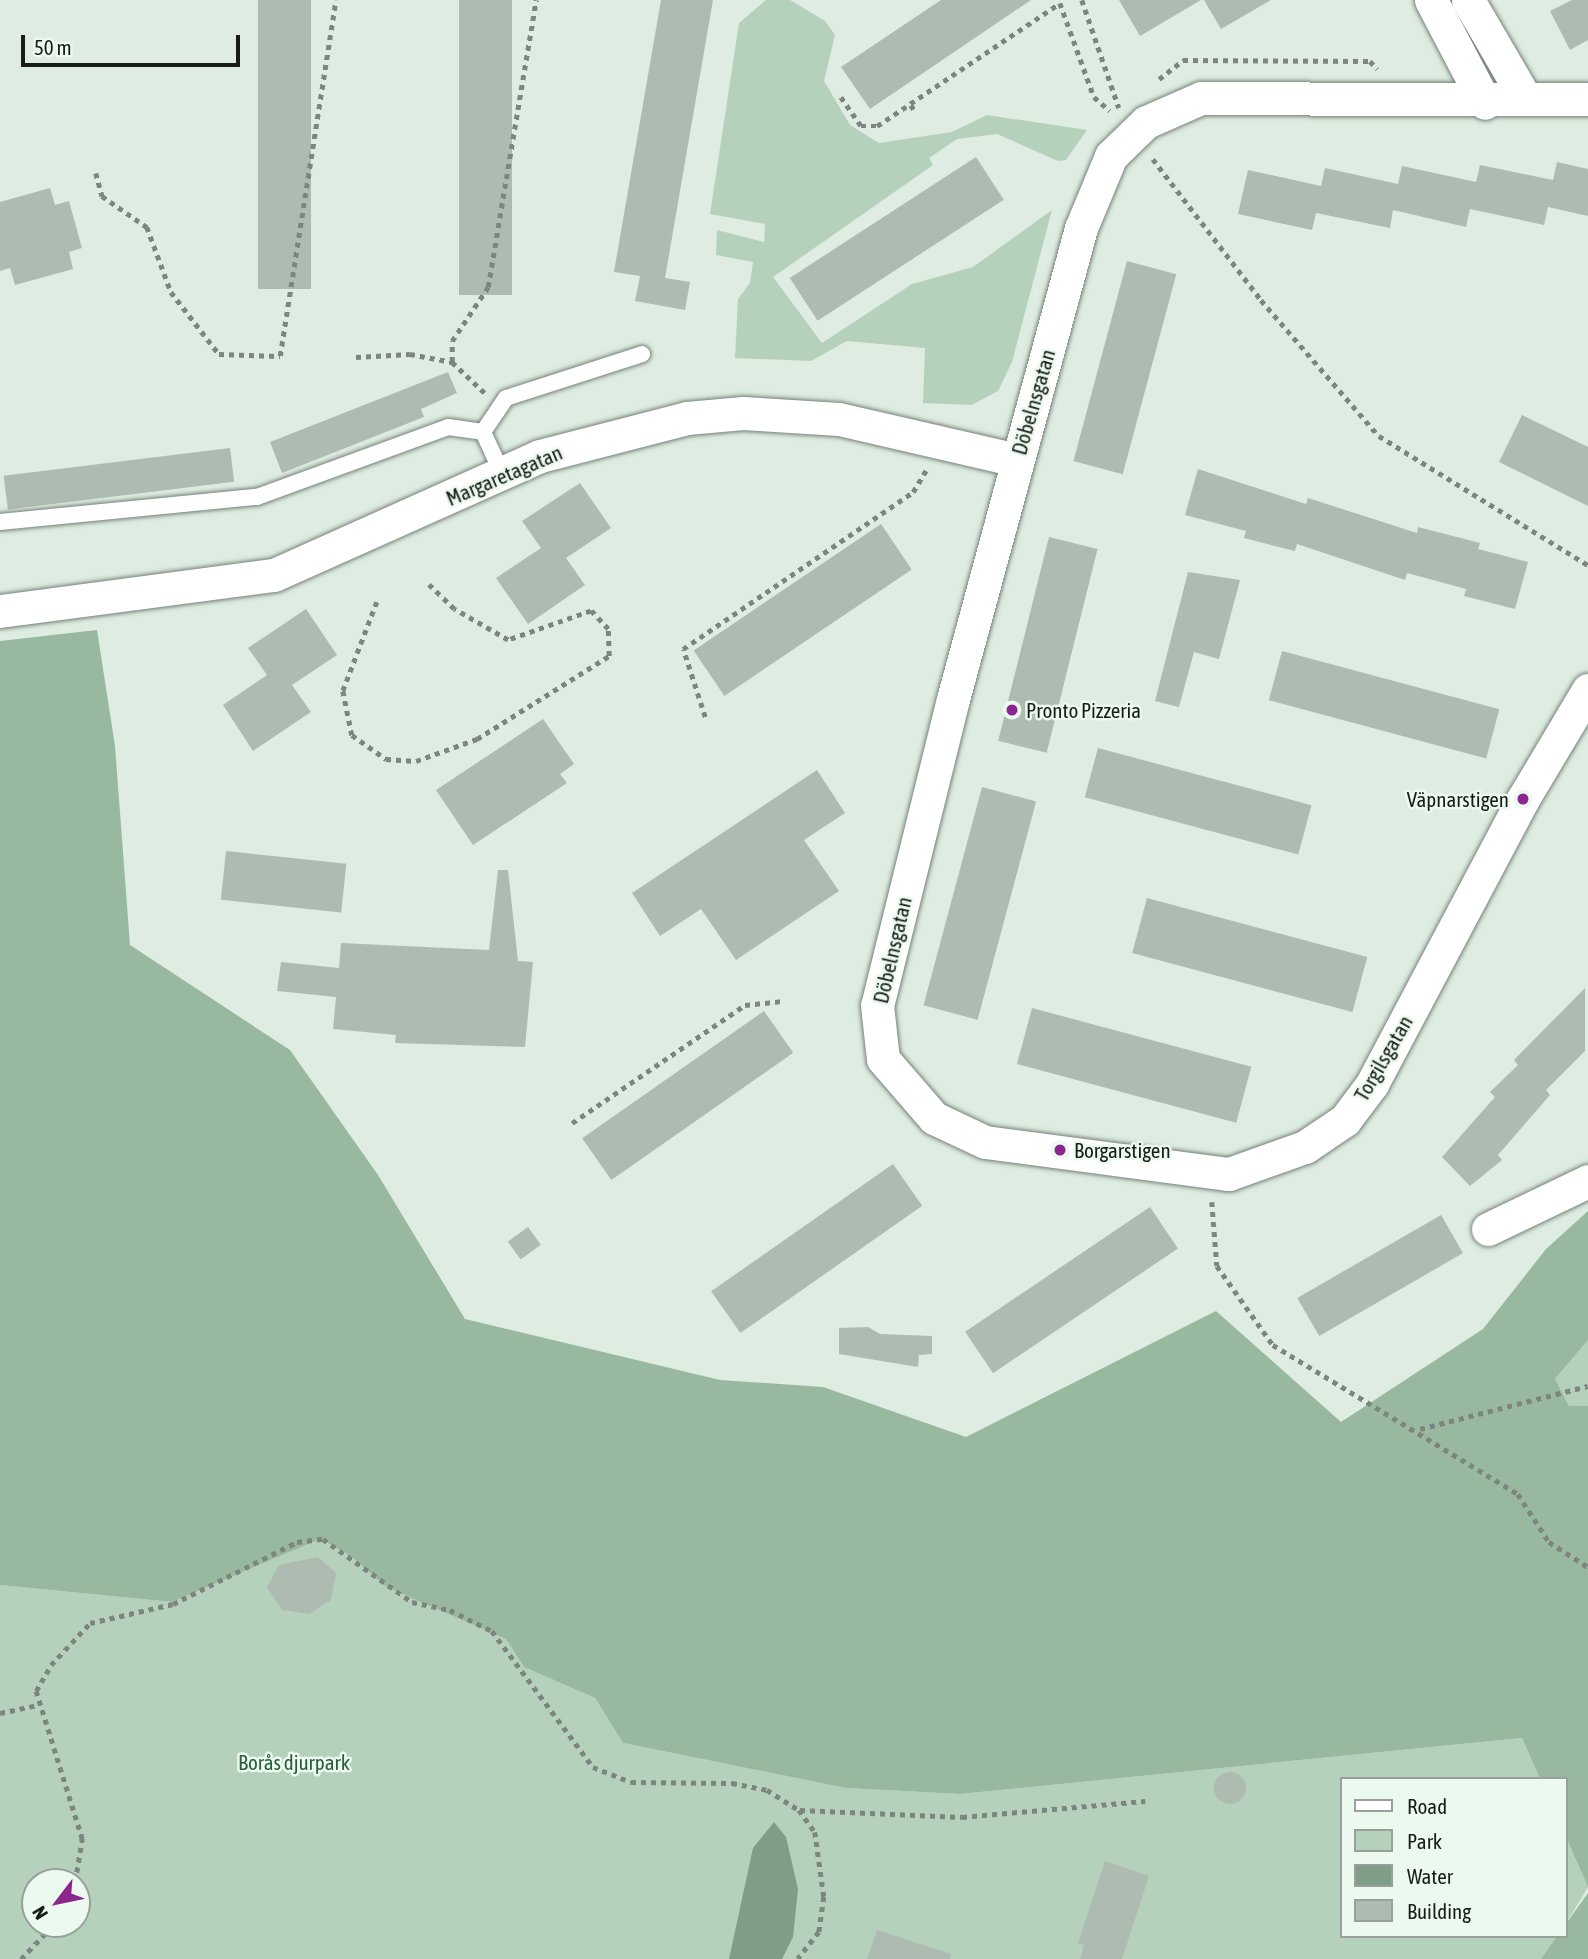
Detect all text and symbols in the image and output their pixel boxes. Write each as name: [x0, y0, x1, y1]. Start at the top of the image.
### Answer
scale bar: [24, 21, 243, 65]
text: 50 m: [34, 35, 72, 59]
street label: Döbelnsgatan: [1006, 346, 1060, 458]
street label: Margaretagatan: [442, 439, 566, 511]
place label: Pronto Pizzeria: [1026, 697, 1141, 723]
marker: Pronto Pizzeria: [1004, 702, 1020, 718]
place label: Väpnarstigen: [1407, 786, 1509, 812]
marker: Väpnarstigen: [1515, 791, 1531, 807]
street label: Döbelnsgatan: [868, 894, 916, 1006]
street label: Torgilsgatan: [1348, 1011, 1418, 1105]
place label: Borgarstigen: [1074, 1137, 1171, 1163]
marker: Borgarstigen: [1052, 1142, 1068, 1158]
park label: Borås djurpark: [238, 1749, 350, 1775]
legend: [1340, 1777, 1567, 1938]
text: Road: [1407, 1794, 1447, 1818]
text: Park: [1407, 1829, 1442, 1853]
text: Water: [1407, 1864, 1453, 1888]
north arrow: [21, 1868, 91, 1938]
text: Building: [1407, 1899, 1471, 1923]
text: N: [28, 1902, 52, 1924]

